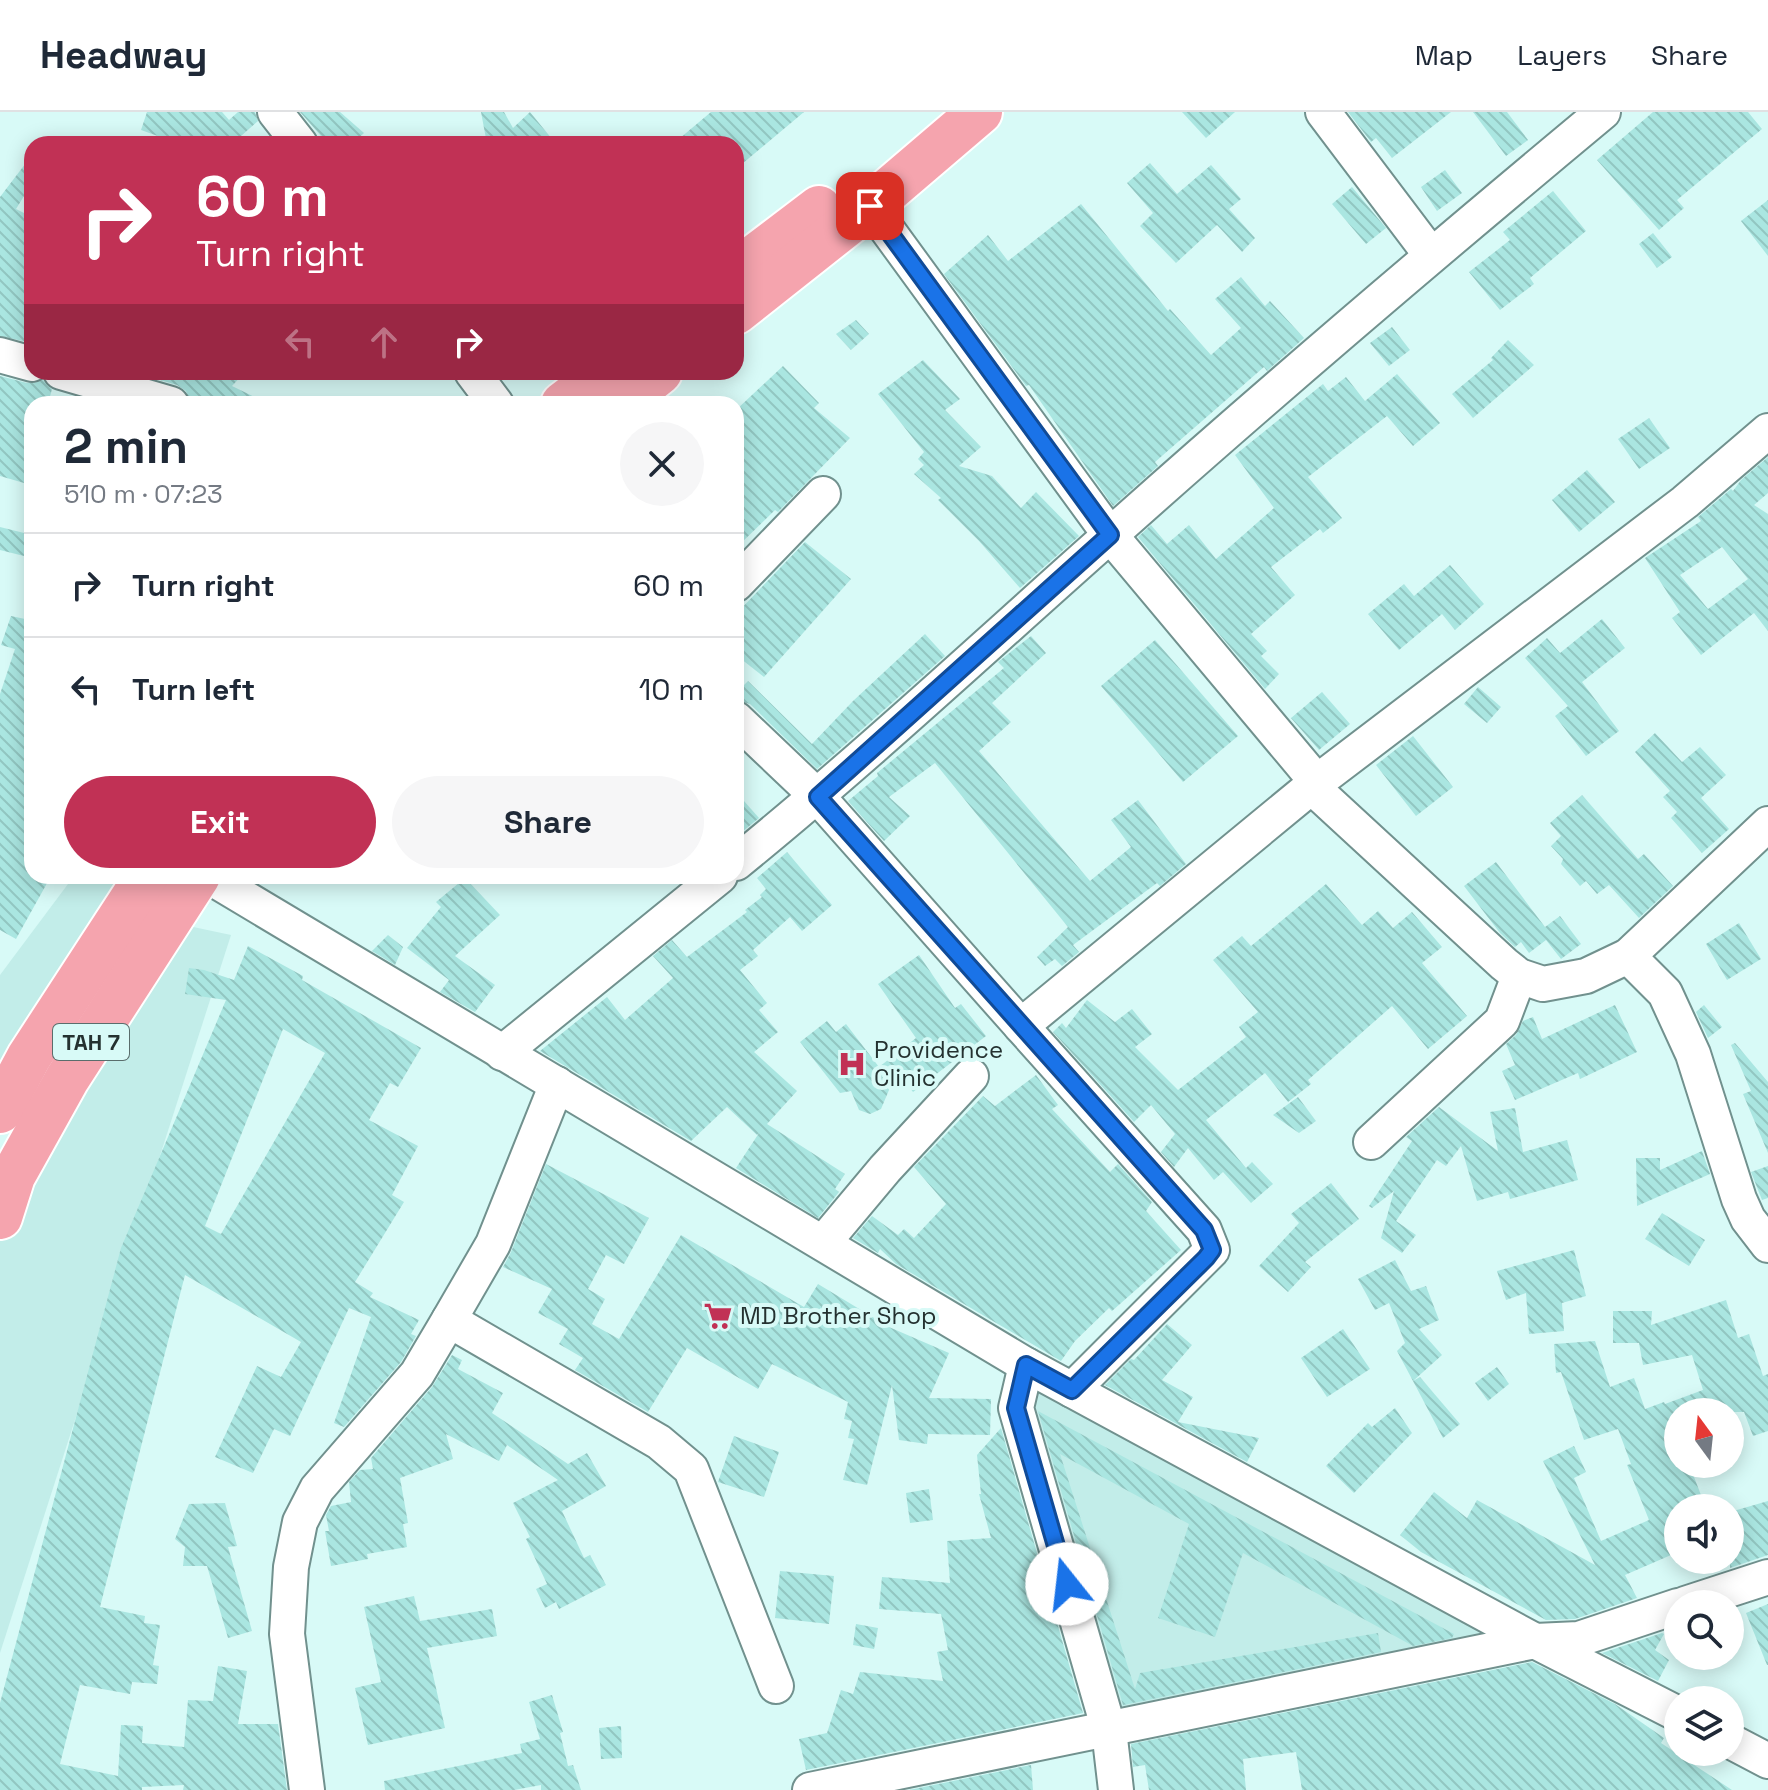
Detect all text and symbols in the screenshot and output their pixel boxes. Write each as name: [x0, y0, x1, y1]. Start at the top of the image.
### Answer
text: Headway: [40, 31, 207, 79]
text: Map: [1415, 37, 1473, 73]
text: Layers: [1517, 37, 1607, 73]
text: Share: [1651, 37, 1728, 73]
text: 60 m: [196, 161, 329, 232]
icon: right: [64, 168, 168, 272]
pin: [836, 172, 904, 240]
icon: arrive: [848, 184, 892, 228]
text: Turn right: [196, 231, 365, 277]
icon: left: [278, 320, 322, 364]
icon: ahead: [362, 320, 406, 364]
icon: right: [446, 320, 490, 364]
text: 2 min: [64, 416, 188, 477]
button: close: [620, 422, 704, 506]
text: 510 m · 07:23: [64, 477, 223, 511]
icon: right: [64, 563, 108, 607]
text: Turn right: [132, 566, 275, 605]
text: 60 m: [633, 566, 704, 605]
icon: left: [64, 667, 108, 711]
text: Turn left: [132, 670, 255, 709]
text: 10 m: [639, 670, 704, 709]
button: Exit: [64, 776, 376, 868]
button: Share: [392, 776, 704, 868]
road number: TAH 7: [53, 1024, 129, 1060]
place label: Providence Clinic: [874, 1034, 1003, 1093]
hospital icon: Providence Clinic: [837, 1049, 867, 1079]
place label: MD Brother Shop: [740, 1300, 937, 1331]
supermarket icon: MD Brother Shop: [703, 1301, 733, 1331]
north arrow: [1664, 1398, 1744, 1478]
map controls: [1664, 1398, 1744, 1766]
button: sound: [1664, 1494, 1744, 1574]
position arrow: [1025, 1542, 1109, 1626]
button: search: [1664, 1590, 1744, 1670]
button: layers: [1664, 1686, 1744, 1766]

